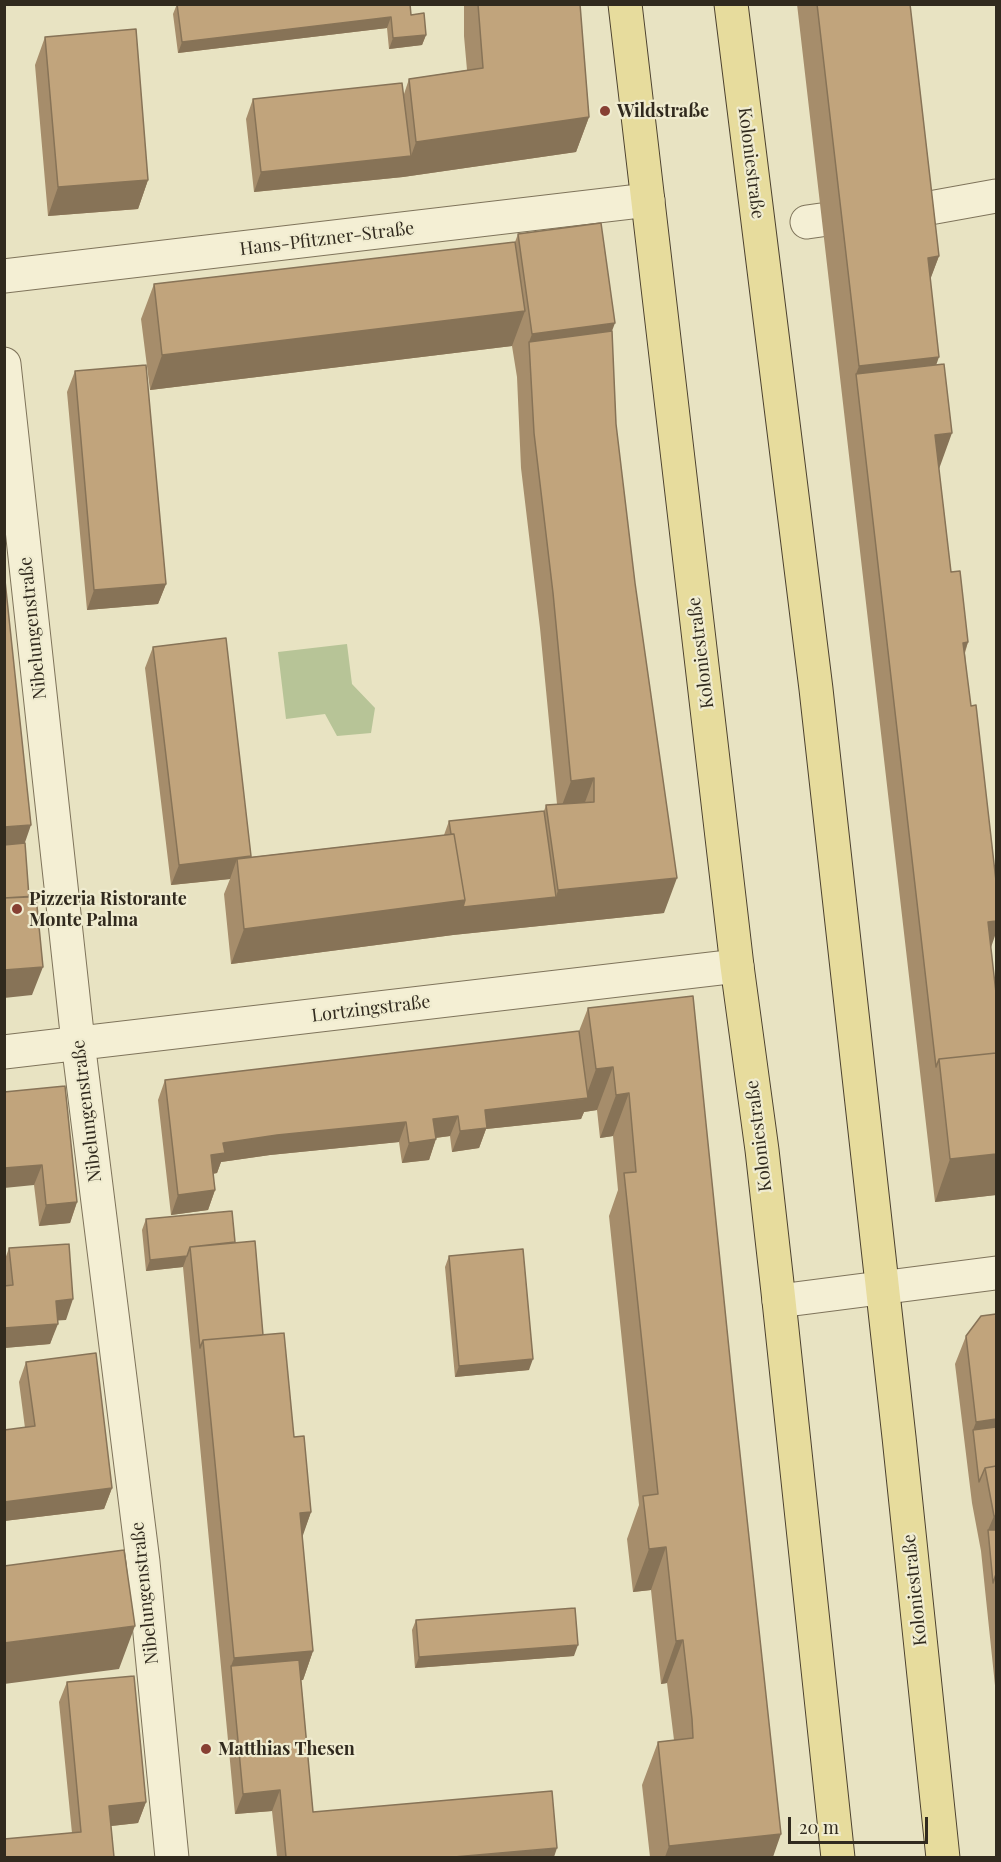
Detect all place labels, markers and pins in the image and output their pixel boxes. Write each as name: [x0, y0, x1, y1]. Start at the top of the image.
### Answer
place label: Wildstraße: [617, 100, 709, 122]
marker: Wildstraße: [598, 104, 612, 118]
place label: Pizzeria Ristorante Monte Palma: [29, 888, 187, 930]
marker: Pizzeria Ristorante Monte Palma: [10, 902, 24, 916]
place label: Matthias Thesen: [218, 1738, 355, 1760]
marker: Matthias Thesen: [199, 1742, 213, 1756]

